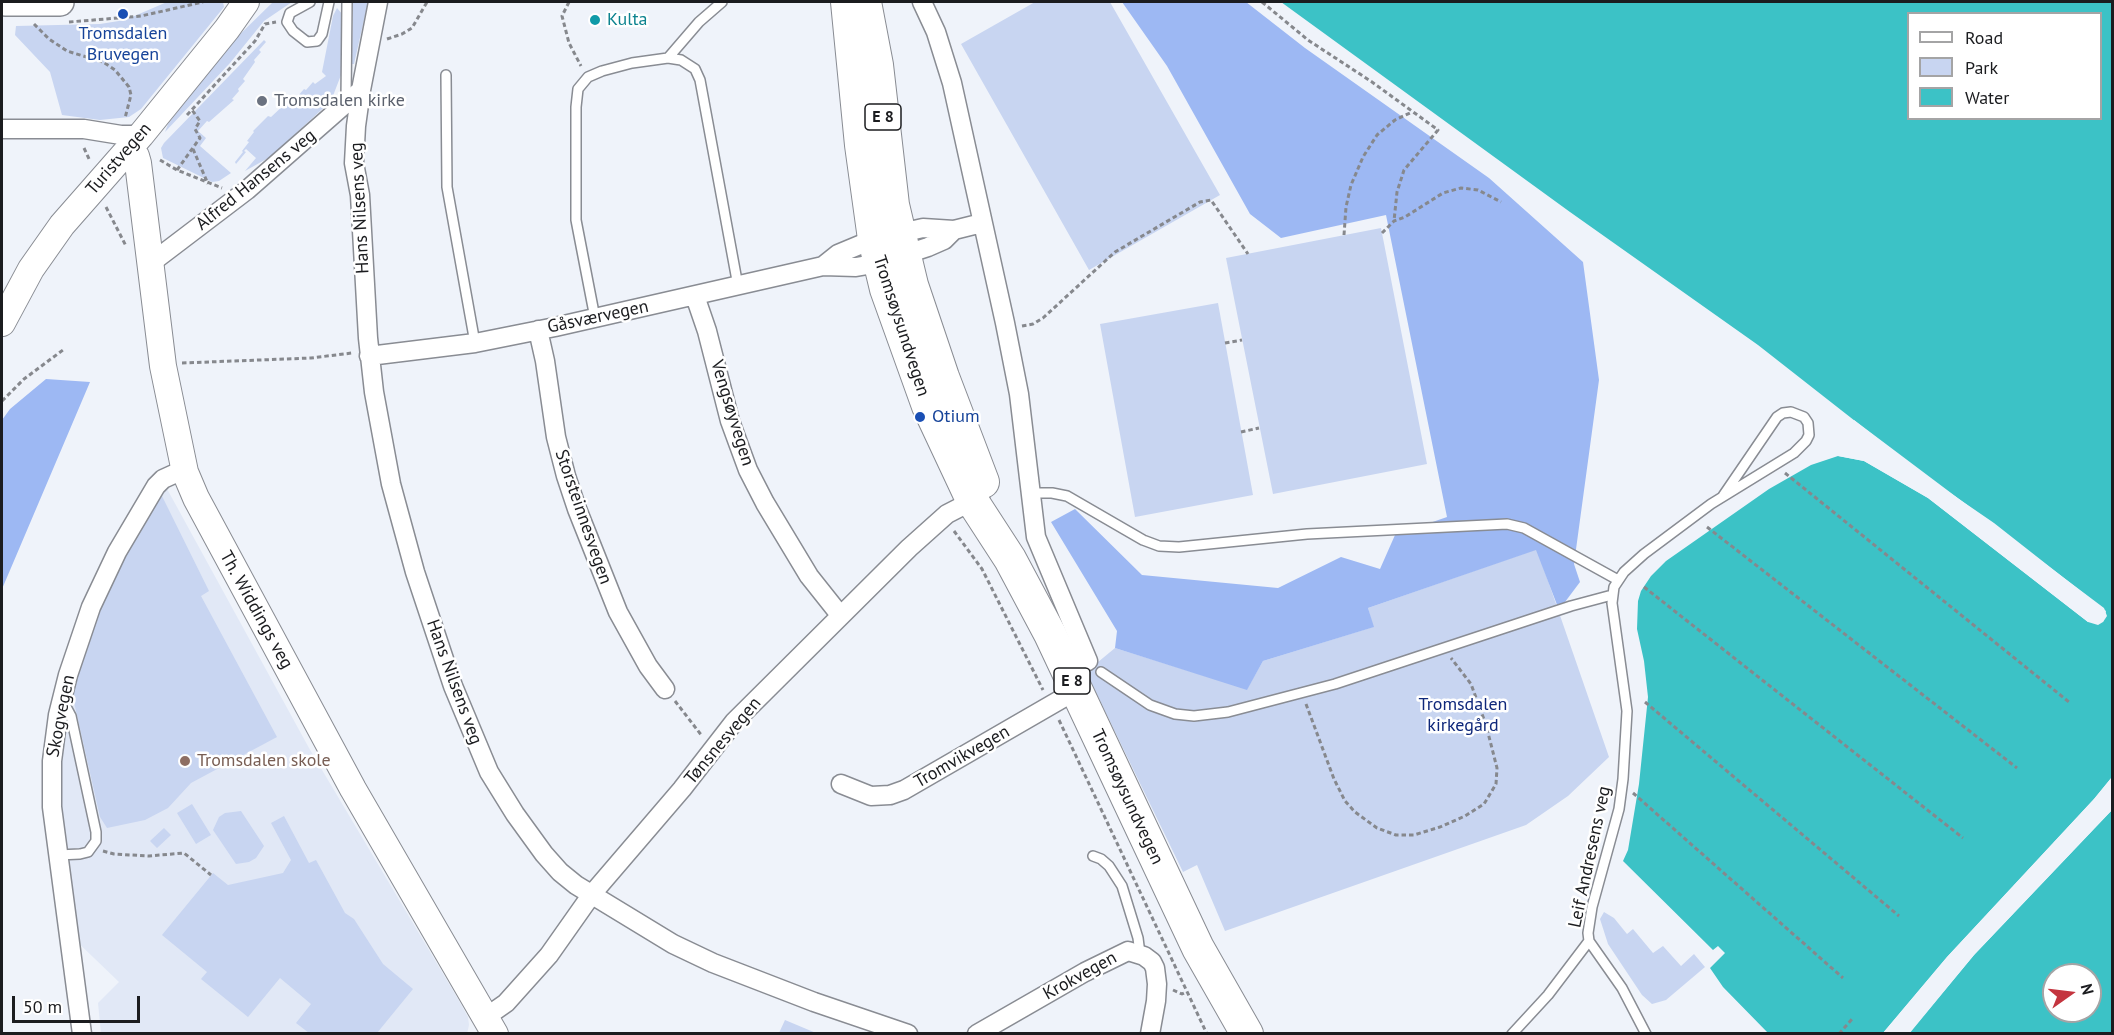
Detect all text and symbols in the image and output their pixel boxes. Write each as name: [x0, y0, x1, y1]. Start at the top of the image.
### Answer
marker: Tromsdalen Bruvegen: [116, 7, 130, 21]
place label: Kulta: [607, 9, 647, 31]
legend: [1907, 12, 2102, 120]
marker: Kulta: [588, 13, 602, 27]
place label: Tromsdalen Bruvegen: [79, 23, 167, 66]
text: Road: [1965, 26, 2003, 49]
text: Park: [1965, 56, 1998, 79]
text: Water: [1965, 86, 2009, 109]
place label: Tromsdalen kirke: [274, 90, 405, 112]
marker: Tromsdalen kirke: [255, 94, 269, 108]
road number: E 8: [865, 104, 901, 130]
street label: Turistvegen: [82, 119, 156, 199]
street label: Alfred Hansens veg: [192, 125, 320, 235]
street label: Hans Nilsens veg: [346, 142, 374, 274]
street label: Tromsøysundvegen: [868, 253, 934, 399]
street label: Gåsværvegen: [546, 296, 650, 338]
street label: Vengsøyvegen: [706, 358, 758, 468]
place label: Otium: [932, 406, 980, 428]
marker: Otium: [913, 410, 927, 424]
street label: Storsteinnesvegen: [550, 447, 616, 587]
street label: Th. Widdings veg: [215, 547, 297, 673]
street label: Hans Nilsens veg: [421, 617, 487, 747]
road number: E 8: [1054, 668, 1090, 694]
street label: Skogvegen: [42, 673, 80, 759]
street label: Tønsnesvegen: [680, 693, 766, 789]
park label: Tromsdalen kirkegård: [1419, 694, 1507, 736]
street label: Tromvikvegen: [910, 721, 1014, 793]
street label: Tromsøysundvegen: [1086, 726, 1168, 868]
place label: Tromsdalen skole: [197, 750, 331, 772]
marker: Tromsdalen skole: [178, 754, 192, 768]
street label: Leif Andresens veg: [1564, 784, 1616, 930]
street label: Krokvegen: [1039, 947, 1121, 1005]
north arrow: [2042, 963, 2102, 1023]
text: N: [2077, 982, 2098, 997]
scale bar: [15, 984, 142, 1022]
text: 50 m: [23, 995, 62, 1018]

